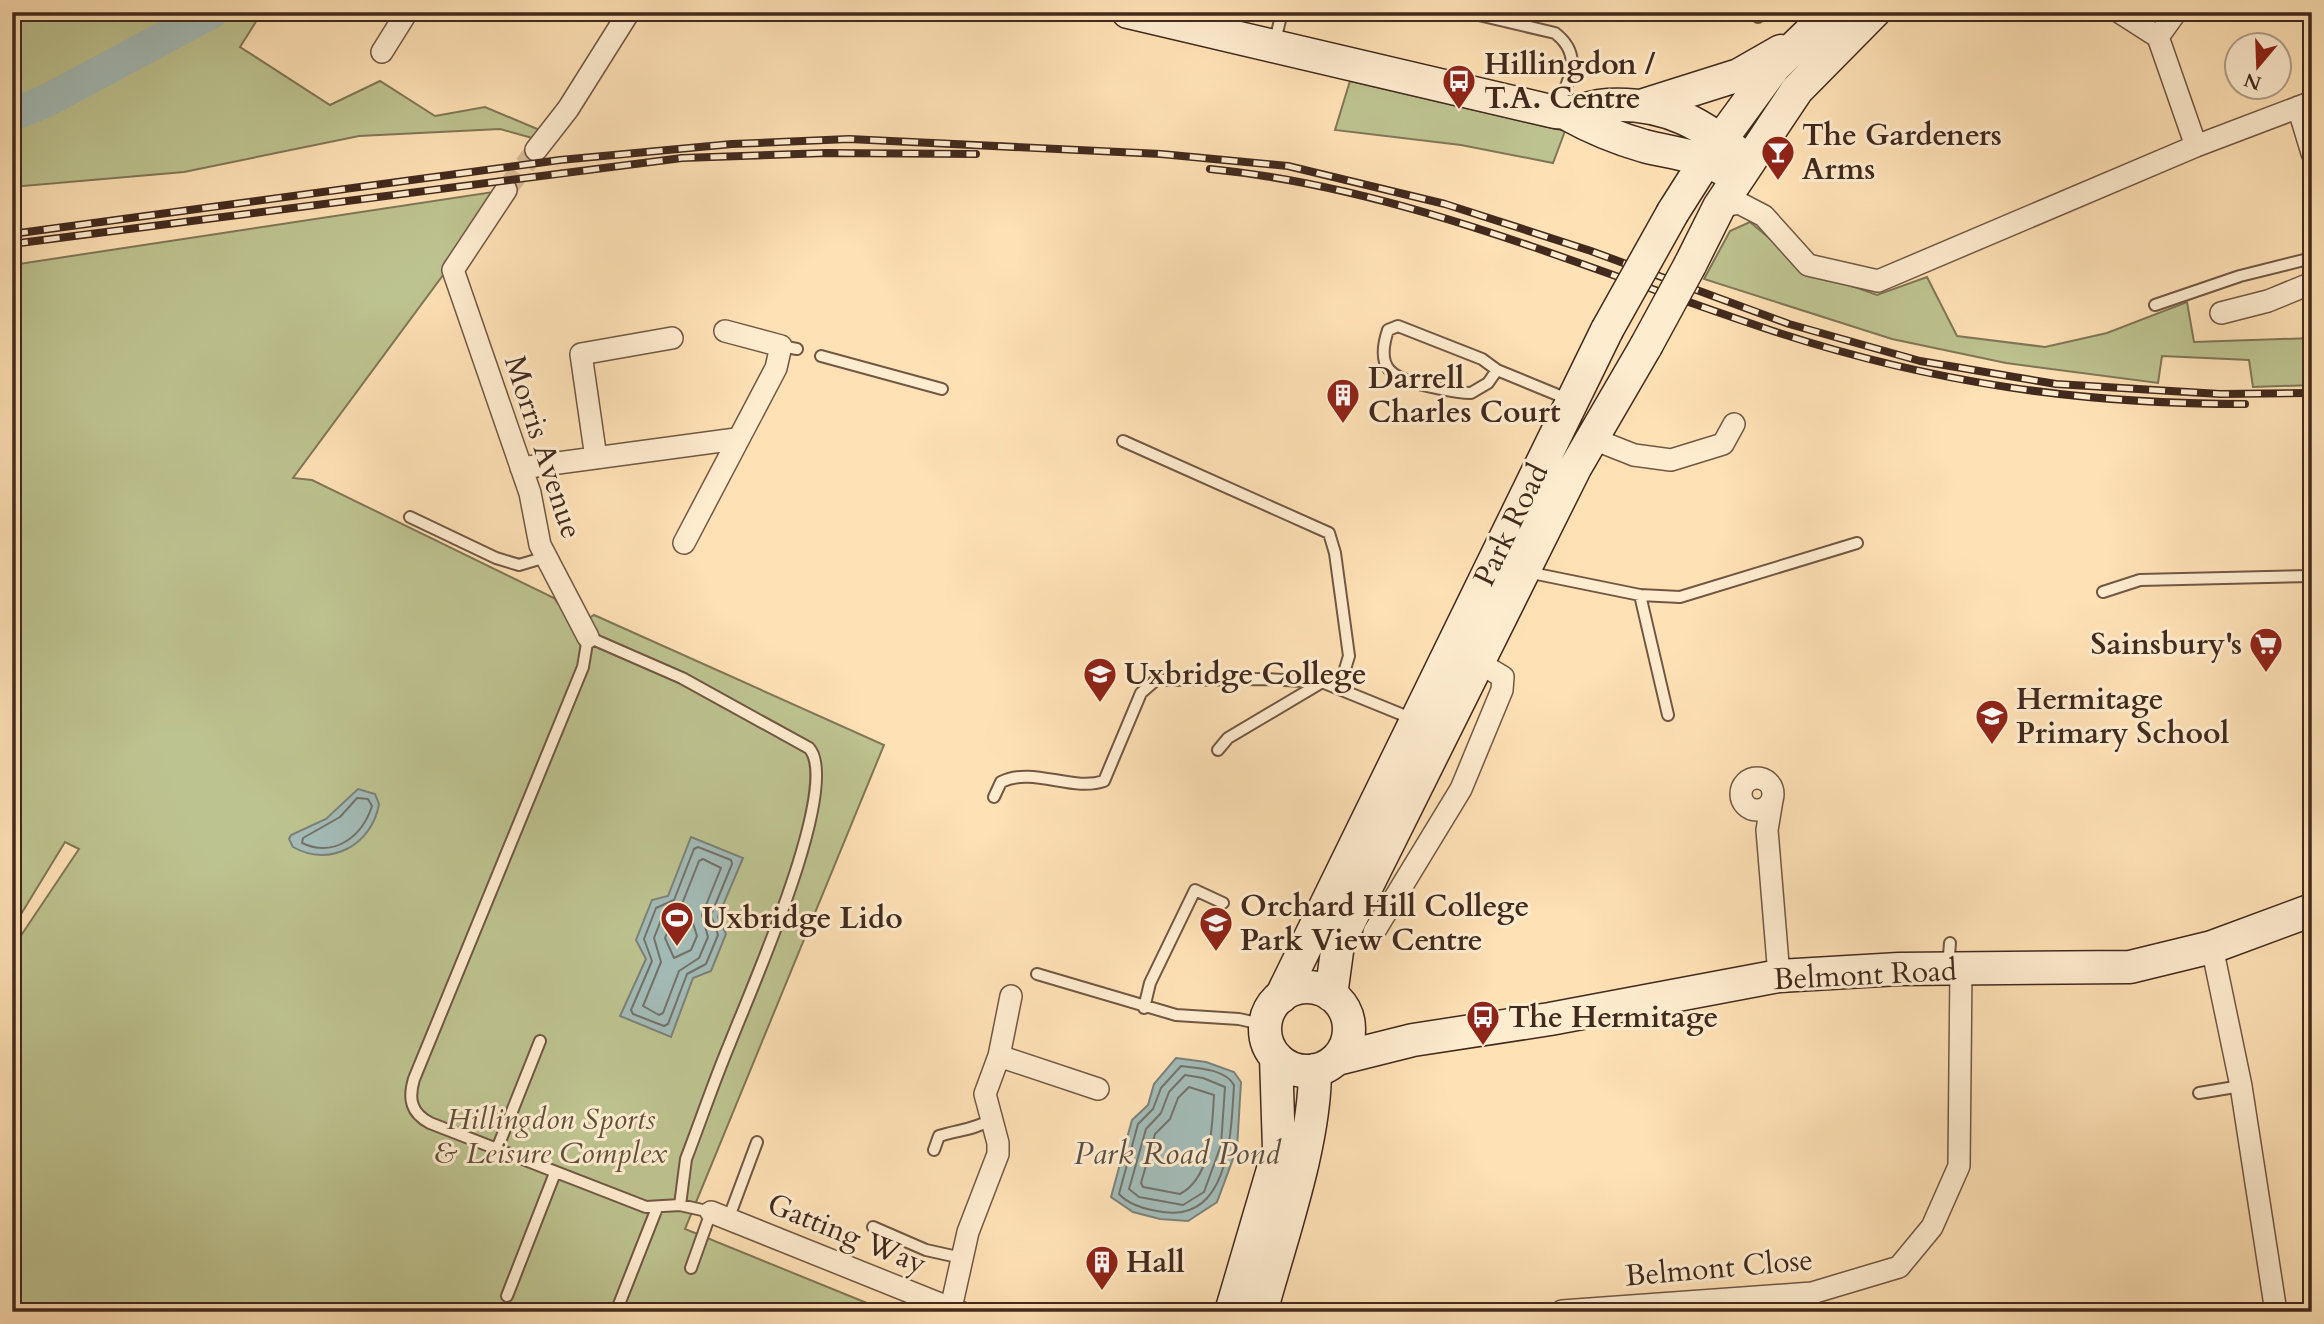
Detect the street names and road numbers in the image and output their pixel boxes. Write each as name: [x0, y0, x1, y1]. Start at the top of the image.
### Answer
street label: Morris Avenue: [494, 350, 592, 544]
street label: Park Road: [1464, 457, 1558, 593]
street label: Belmont Road: [1772, 950, 1958, 1000]
street label: Gatting Way: [761, 1184, 933, 1285]
street label: Belmont Close: [1623, 1239, 1815, 1297]

